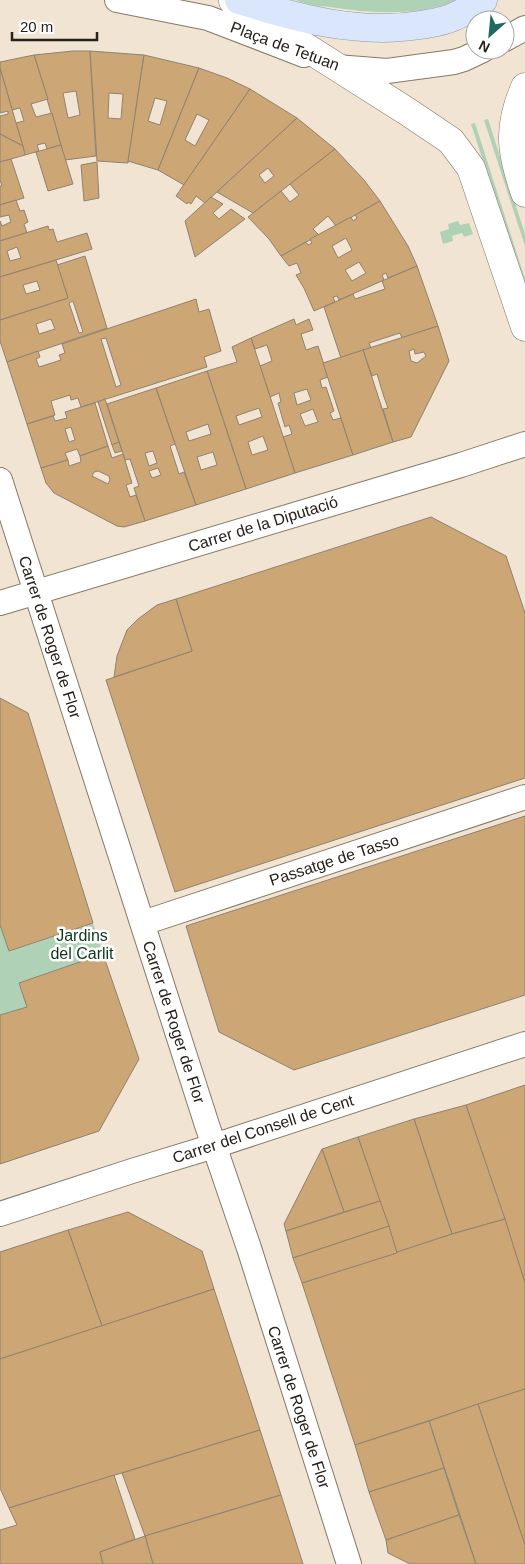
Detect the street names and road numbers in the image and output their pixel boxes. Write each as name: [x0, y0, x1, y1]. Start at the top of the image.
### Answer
street label: Plaça de Tetuan: [228, 18, 342, 74]
street label: Carrer de la Diputació: [186, 493, 340, 555]
street label: Carrer de Roger de Flor: [16, 554, 85, 721]
street label: Passatge de Tasso: [267, 831, 401, 889]
street label: Carrer de Roger de Flor: [140, 939, 209, 1106]
street label: Carrer del Consell de Cent: [170, 1091, 356, 1166]
street label: Carrer de Roger de Flor: [265, 1324, 334, 1491]

